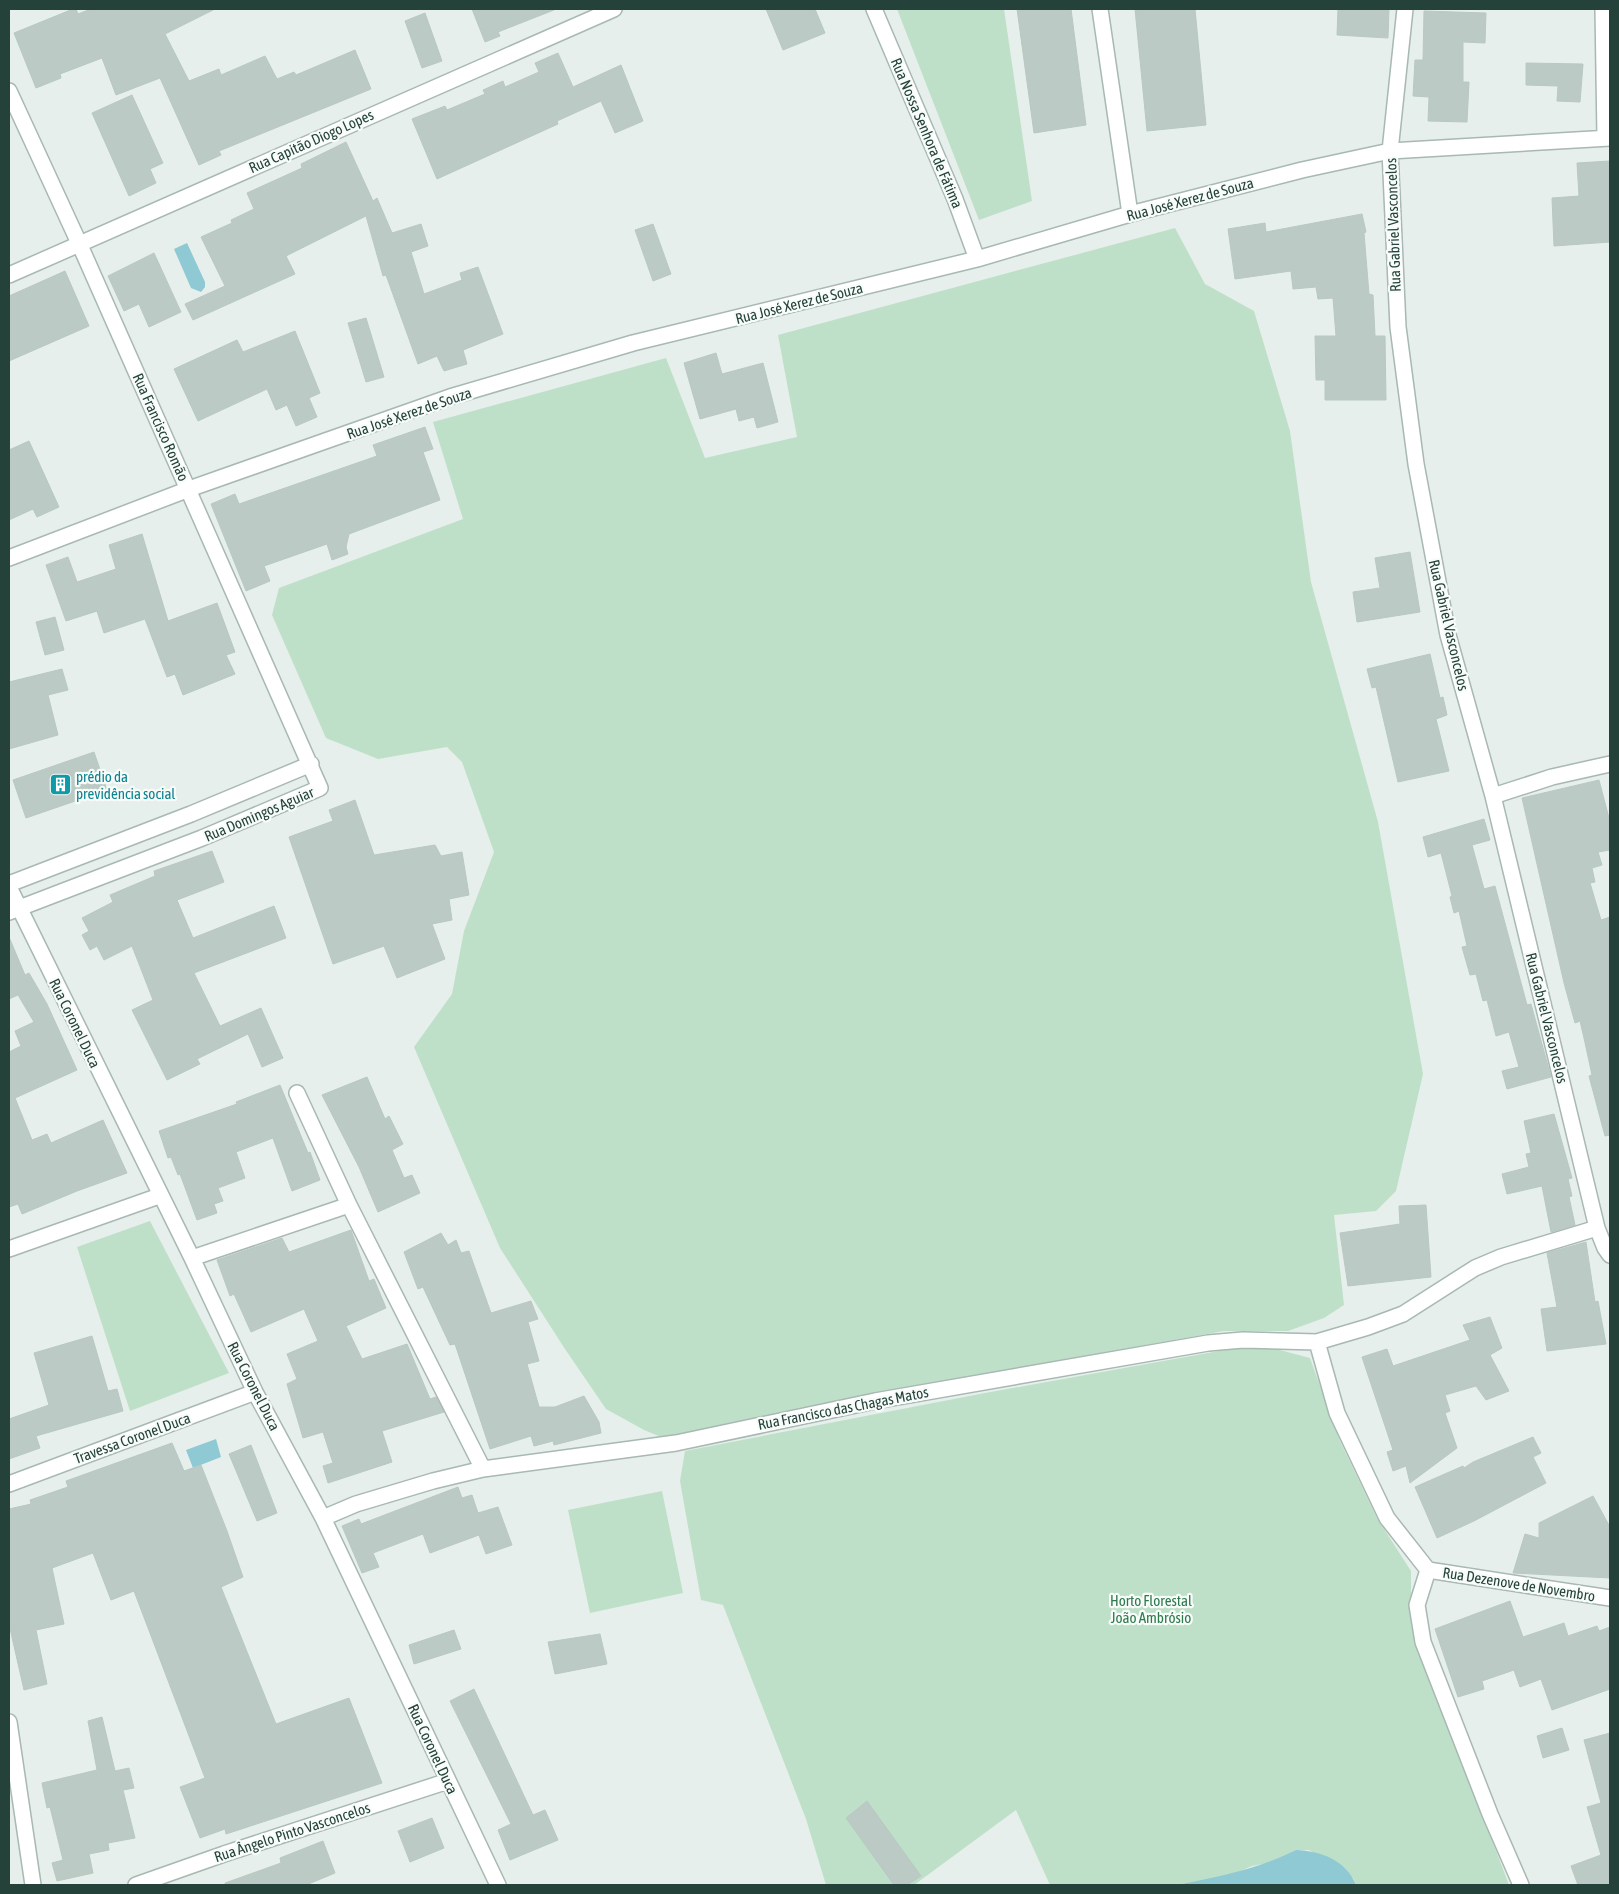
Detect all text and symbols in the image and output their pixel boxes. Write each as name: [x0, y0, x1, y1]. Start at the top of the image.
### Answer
street label: Rua Nossa Senhora de Fátima: [888, 55, 966, 211]
street label: Rua Capitão Diogo Lopes: [246, 106, 376, 176]
street label: Rua Gabriel Vasconcelos: [1382, 158, 1404, 292]
street label: Rua José Xerez de Souza: [1125, 174, 1255, 224]
street label: Rua José Xerez de Souza: [734, 279, 865, 327]
street label: Rua Francisco Romão: [130, 370, 192, 484]
street label: Rua José Xerez de Souza: [344, 384, 474, 442]
street label: Rua Gabriel Vasconcelos: [1426, 558, 1472, 692]
place label: prédio da previdência social: [76, 768, 175, 802]
building icon: prédio da previdência social: [48, 773, 72, 797]
street label: Rua Domingos Aguiar: [202, 783, 317, 845]
street label: Rua Gabriel Vasconcelos: [1523, 951, 1571, 1085]
street label: Rua Coronel Duca: [46, 976, 104, 1070]
street label: Rua Coronel Duca: [224, 1339, 284, 1433]
street label: Rua Francisco das Chagas Matos: [756, 1383, 930, 1433]
street label: Travessa Coronel Duca: [71, 1409, 193, 1467]
street label: Rua Dezenove de Novembro: [1442, 1564, 1596, 1604]
park label: Horto Florestal João Ambrósio: [1110, 1592, 1192, 1626]
street label: Rua Coronel Duca: [405, 1701, 461, 1797]
street label: Rua Ângelo Pinto Vasconcelos: [212, 1799, 372, 1865]

